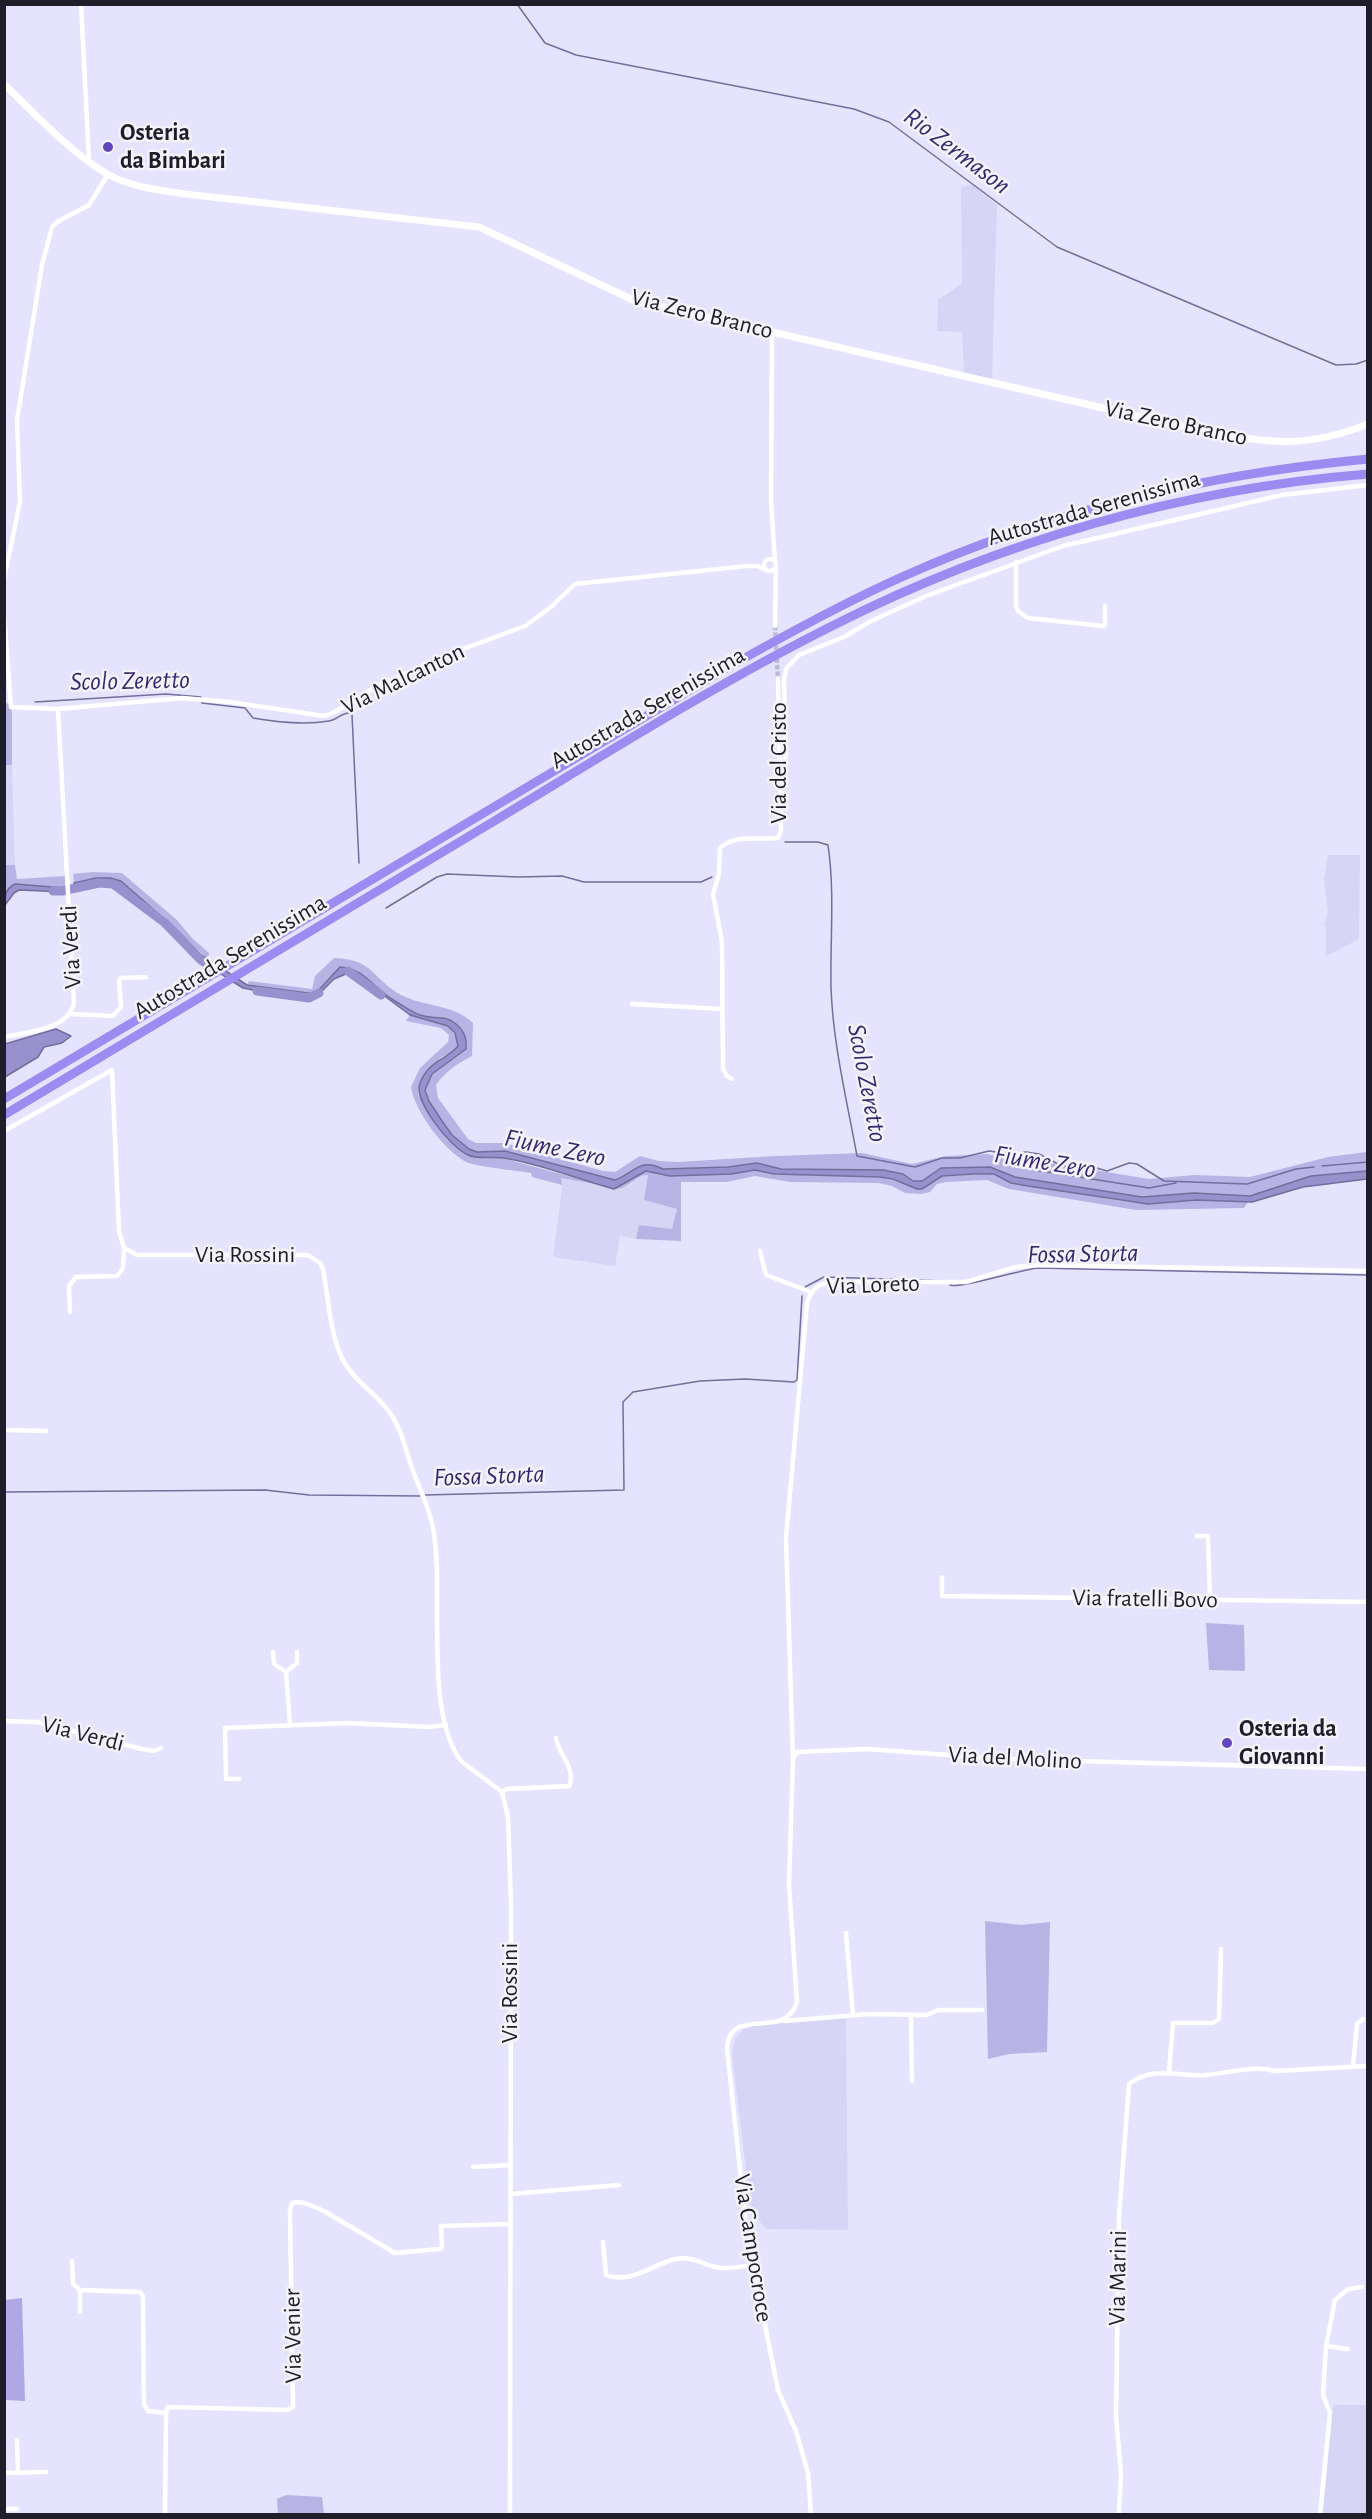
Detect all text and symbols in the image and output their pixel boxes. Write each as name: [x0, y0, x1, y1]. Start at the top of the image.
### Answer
water label: Rio Zermason: [897, 101, 1017, 201]
place label: Osteria da Bimbari: [120, 119, 226, 175]
marker: Osteria da Bimbari: [101, 140, 115, 154]
street label: Via Zero Branco: [628, 282, 776, 346]
street label: Via Zero Branco: [1102, 394, 1250, 452]
street label: Autostrada Serenissima: [984, 464, 1204, 552]
street label: Via Malcanton: [337, 637, 469, 721]
street label: Autostrada Serenissima: [546, 641, 750, 775]
water label: Scolo Zeretto: [70, 664, 190, 698]
street label: Via del Cristo: [765, 702, 793, 824]
street label: Autostrada Serenissima: [128, 888, 332, 1026]
street label: Via Verdi: [54, 904, 88, 990]
water label: Scolo Zeretto: [840, 1021, 894, 1145]
water label: Fiume Zero: [502, 1122, 608, 1174]
water label: Fiume Zero: [992, 1139, 1098, 1185]
water label: Fossa Storta: [1027, 1237, 1139, 1271]
street label: Via Rossini: [195, 1241, 295, 1269]
street label: Via Loreto: [826, 1269, 920, 1301]
water label: Fossa Storta: [433, 1458, 545, 1494]
street label: Via fratelli Bovo: [1072, 1583, 1218, 1615]
street label: Via Verdi: [39, 1710, 127, 1758]
place label: Osteria da Giovanni: [1239, 1715, 1337, 1771]
marker: Osteria da Giovanni: [1220, 1736, 1234, 1750]
street label: Via del Molino: [947, 1740, 1083, 1776]
street label: Via Rossini: [496, 1943, 524, 2043]
street label: Via Campocroce: [727, 2172, 779, 2324]
street label: Via Marini: [1103, 2230, 1133, 2326]
street label: Via Venier: [278, 2288, 308, 2384]

